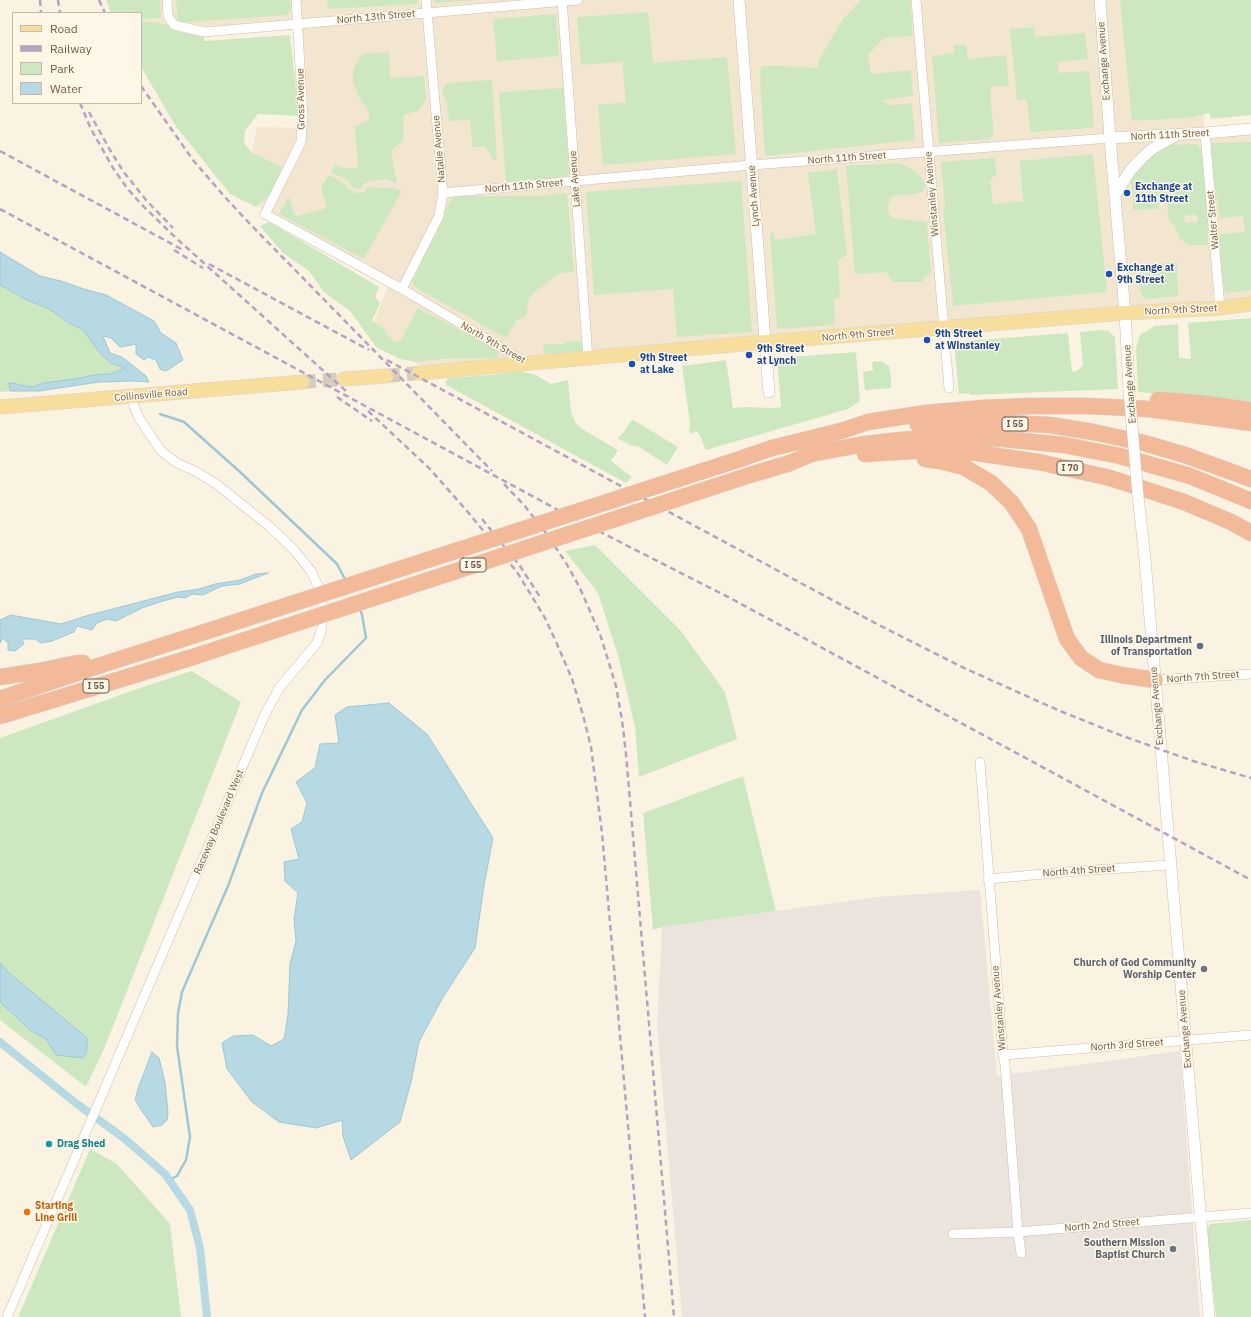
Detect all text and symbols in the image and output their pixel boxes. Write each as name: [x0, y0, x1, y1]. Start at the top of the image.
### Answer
street label: North 13th Street: [336, 8, 416, 26]
legend: [12, 12, 142, 104]
text: Road: [50, 21, 78, 36]
street label: Exchange Avenue: [1095, 21, 1113, 101]
text: Railway: [50, 41, 92, 56]
text: Park: [50, 61, 74, 76]
street label: Gross Avenue: [294, 68, 308, 130]
text: Water: [50, 81, 82, 96]
street label: Natalie Avenue: [430, 115, 448, 183]
street label: North 11th Street: [1130, 127, 1210, 143]
street label: North 11th Street: [807, 149, 887, 167]
street label: Lake Avenue: [567, 150, 583, 208]
street label: Winstanley Avenue: [922, 151, 942, 237]
street label: Lynch Avenue: [746, 165, 762, 227]
street label: North 11th Street: [484, 177, 564, 195]
place label: Exchange at 11th Street: [1135, 181, 1192, 204]
marker: Exchange at 11th Street: [1122, 188, 1132, 198]
street label: Walter Street: [1204, 190, 1222, 250]
place label: Exchange at 9th Street: [1117, 262, 1174, 286]
marker: Exchange at 9th Street: [1104, 269, 1114, 279]
street label: North 9th Street: [1144, 302, 1218, 318]
street label: North 9th Street: [458, 320, 528, 366]
street label: North 9th Street: [821, 326, 895, 344]
place label: 9th Street at Winstanley: [935, 328, 1000, 352]
marker: 9th Street at Winstanley: [922, 335, 932, 345]
place label: 9th Street at Lynch: [757, 343, 804, 366]
street label: Exchange Avenue: [1121, 344, 1139, 424]
marker: 9th Street at Lynch: [744, 350, 754, 360]
place label: 9th Street at Lake: [640, 352, 687, 376]
marker: 9th Street at Lake: [627, 359, 637, 369]
street label: Collinsville Road: [114, 386, 188, 404]
road number: I 55: [1002, 417, 1028, 431]
road number: I 70: [1057, 461, 1083, 475]
road number: I 55: [460, 558, 486, 572]
place label: Illinois Department of Transportation: [1100, 634, 1192, 658]
marker: Illinois Department of Transportation: [1195, 641, 1205, 651]
street label: Exchange Avenue: [1148, 666, 1166, 746]
street label: North 7th Street: [1166, 668, 1240, 686]
road number: I 55: [83, 679, 109, 693]
street label: Raceway Boulevard West: [191, 768, 247, 876]
street label: North 4th Street: [1042, 862, 1116, 880]
place label: Church of God Community Worship Center: [1073, 957, 1196, 980]
marker: Church of God Community Worship Center: [1199, 964, 1209, 974]
street label: Winstanley Avenue: [989, 965, 1009, 1051]
street label: Exchange Avenue: [1176, 989, 1194, 1069]
street label: North 3rd Street: [1090, 1036, 1164, 1054]
place label: Drag Shed: [57, 1138, 105, 1150]
marker: Drag Shed: [44, 1139, 54, 1149]
place label: Starting Line Grill: [35, 1200, 77, 1224]
marker: Starting Line Grill: [22, 1207, 32, 1217]
street label: North 2nd Street: [1064, 1216, 1140, 1234]
place label: Southern Mission Baptist Church: [1084, 1237, 1165, 1260]
marker: Southern Mission Baptist Church: [1168, 1244, 1178, 1254]

